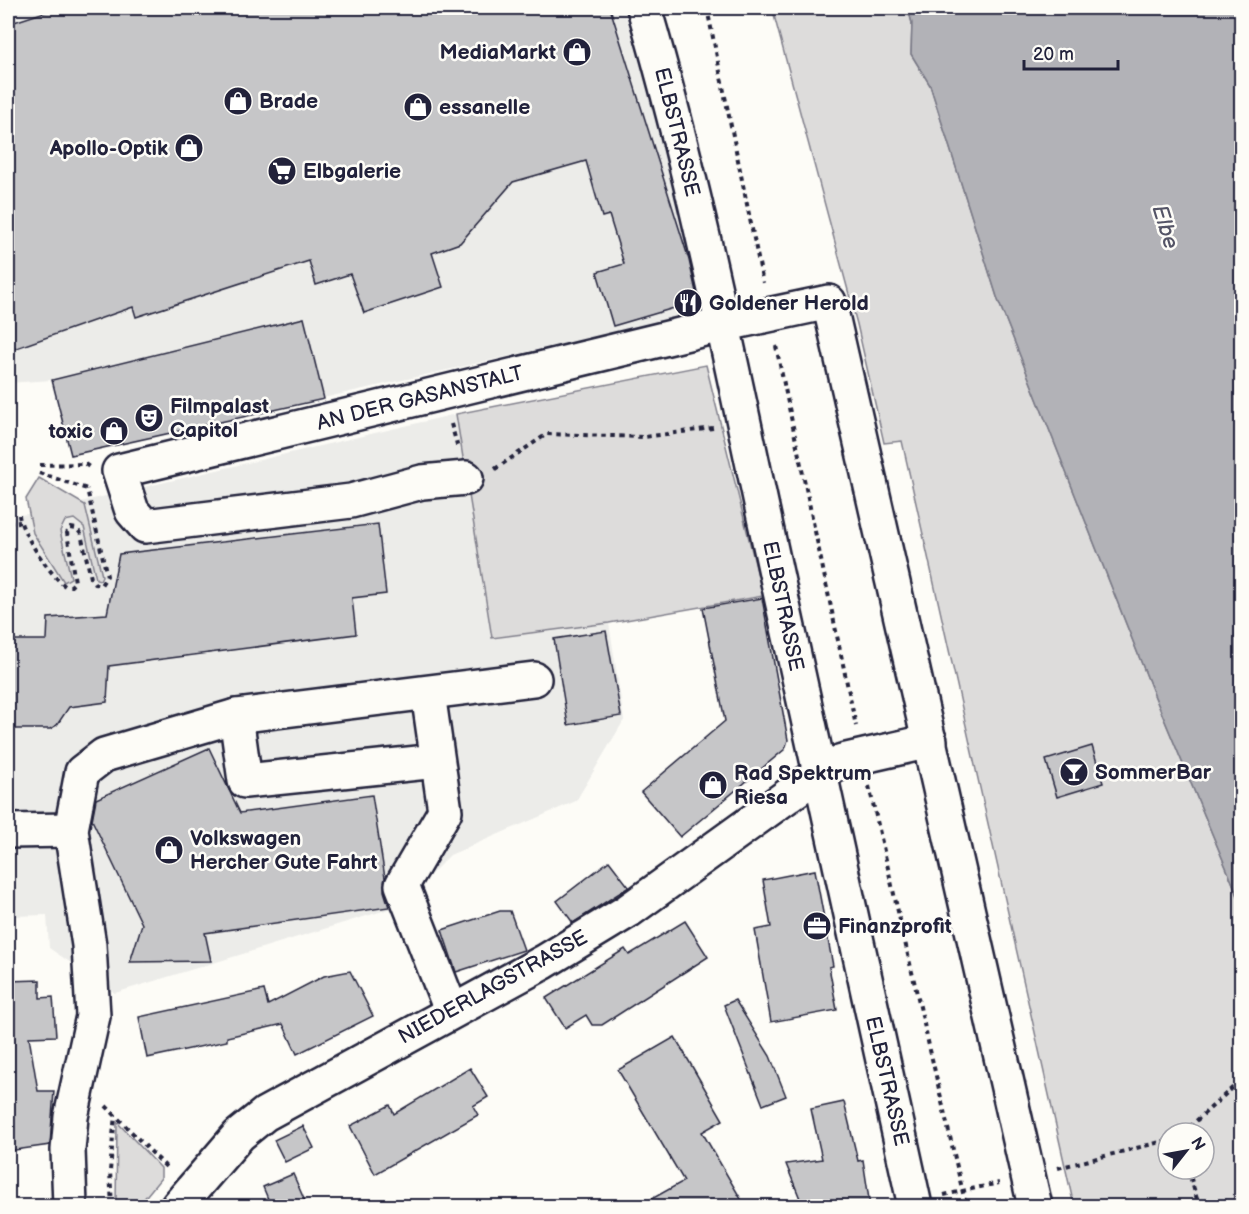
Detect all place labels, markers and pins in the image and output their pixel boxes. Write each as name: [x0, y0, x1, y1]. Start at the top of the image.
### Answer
shop icon: MediaMarkt: [561, 36, 593, 68]
place label: MediaMarkt: [439, 40, 556, 65]
shop icon: Brade: [222, 85, 254, 117]
place label: Brade: [259, 89, 318, 114]
shop icon: essanelle: [402, 91, 434, 123]
place label: essanelle: [439, 95, 530, 120]
shop icon: Apollo-Optik: [173, 132, 205, 164]
place label: Apollo-Optik: [49, 136, 168, 161]
supermarket icon: Elbgalerie: [266, 155, 298, 187]
place label: Elbgalerie: [303, 159, 401, 184]
restaurant icon: Goldener Herold: [672, 287, 704, 319]
place label: Goldener Herold: [709, 291, 869, 316]
place label: Filmpalast Capitol: [170, 394, 269, 443]
theatre icon: Filmpalast Capitol: [133, 402, 165, 434]
shop icon: toxic: [98, 415, 130, 447]
place label: toxic: [48, 419, 93, 444]
bar icon: SommerBar: [1058, 756, 1090, 788]
place label: SommerBar: [1095, 760, 1212, 785]
place label: Rad Spektrum Riesa: [734, 761, 872, 810]
shop icon: Rad Spektrum Riesa: [697, 769, 729, 801]
place label: Volkswagen Hercher Gute Fahrt: [190, 826, 378, 875]
shop icon: Volkswagen Hercher Gute Fahrt: [153, 834, 185, 866]
office icon: Finanzprofit: [801, 910, 833, 942]
place label: Finanzprofit: [838, 914, 952, 939]

